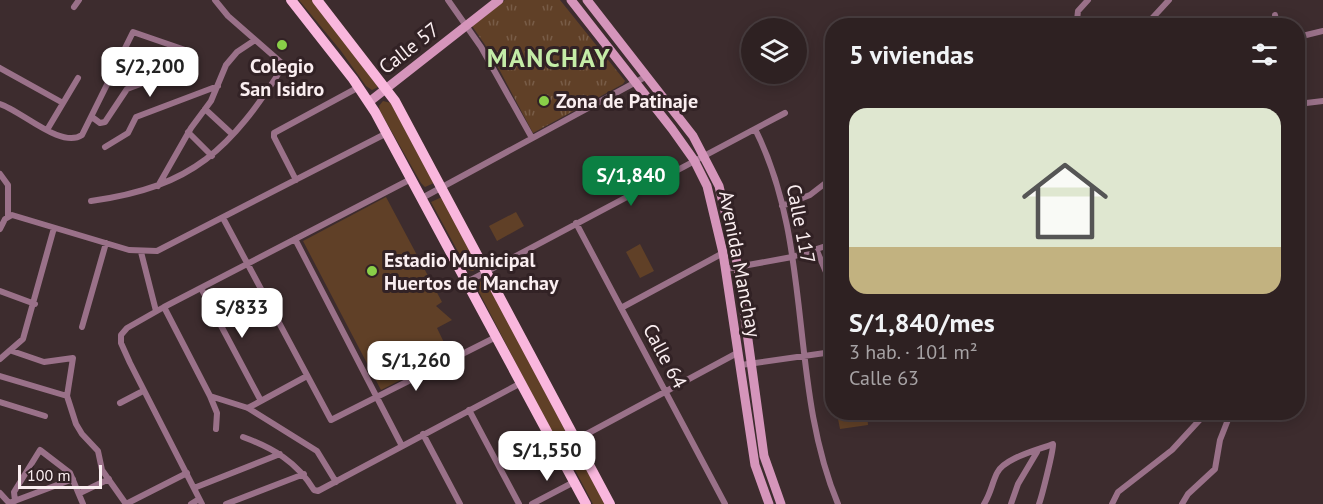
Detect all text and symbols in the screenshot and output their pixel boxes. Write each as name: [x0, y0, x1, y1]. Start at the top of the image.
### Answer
street label: Calle 57: [373, 16, 445, 80]
map controls: [741, 18, 807, 84]
button: layers: [741, 18, 807, 84]
marker: Colegio San Isidro: [275, 38, 289, 52]
text: 5 viviendas: [849, 38, 974, 71]
icon: filters: [1248, 38, 1281, 71]
district label: MANCHAY: [487, 41, 611, 74]
pin: S/2,200: [95, 47, 205, 98]
text: S/2,200: [115, 53, 185, 79]
place label: Colegio San Isidro: [240, 53, 325, 102]
place label: Zona de Patinaje: [556, 88, 698, 114]
marker: Zona de Patinaje: [537, 94, 551, 108]
icon: home: [1011, 147, 1119, 255]
pin: S/1,840: [576, 156, 686, 207]
text: S/1,840: [596, 162, 666, 188]
street label: Calle 117: [781, 182, 821, 266]
street label: Avenida Manchay: [713, 188, 767, 340]
place label: Estadio Municipal Huertos de Manchay: [384, 247, 559, 296]
marker: Estadio Municipal Huertos de Manchay: [365, 264, 379, 278]
pin: S/833: [200, 288, 284, 339]
text: S/833: [216, 294, 268, 320]
text: S/1,840/mes: [849, 306, 995, 339]
street label: Calle 64: [637, 319, 693, 393]
text: 3 hab. · 101 m²: [849, 339, 978, 365]
pin: S/1,260: [361, 341, 471, 392]
text: S/1,260: [381, 347, 451, 373]
text: Calle 63: [849, 365, 919, 391]
pin: S/1,550: [492, 431, 602, 482]
text: S/1,550: [512, 437, 582, 463]
scale bar: [18, 462, 102, 490]
text: 100 m: [27, 465, 70, 485]

